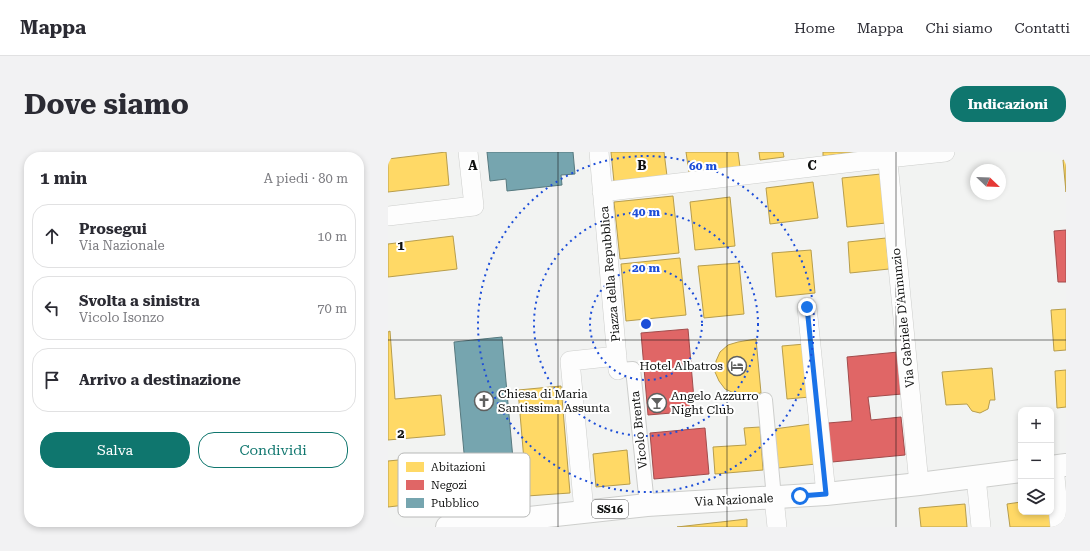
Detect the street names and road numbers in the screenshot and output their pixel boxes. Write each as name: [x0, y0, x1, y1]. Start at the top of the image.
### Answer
street label: Piazza della Repubblica: [597, 205, 623, 343]
street label: Via Gabriele D'Annunzio: [889, 247, 917, 389]
street label: Vicolo Brenta: [628, 390, 650, 470]
street label: Via Nazionale: [694, 491, 774, 509]
road number: SS16: [592, 500, 628, 518]

